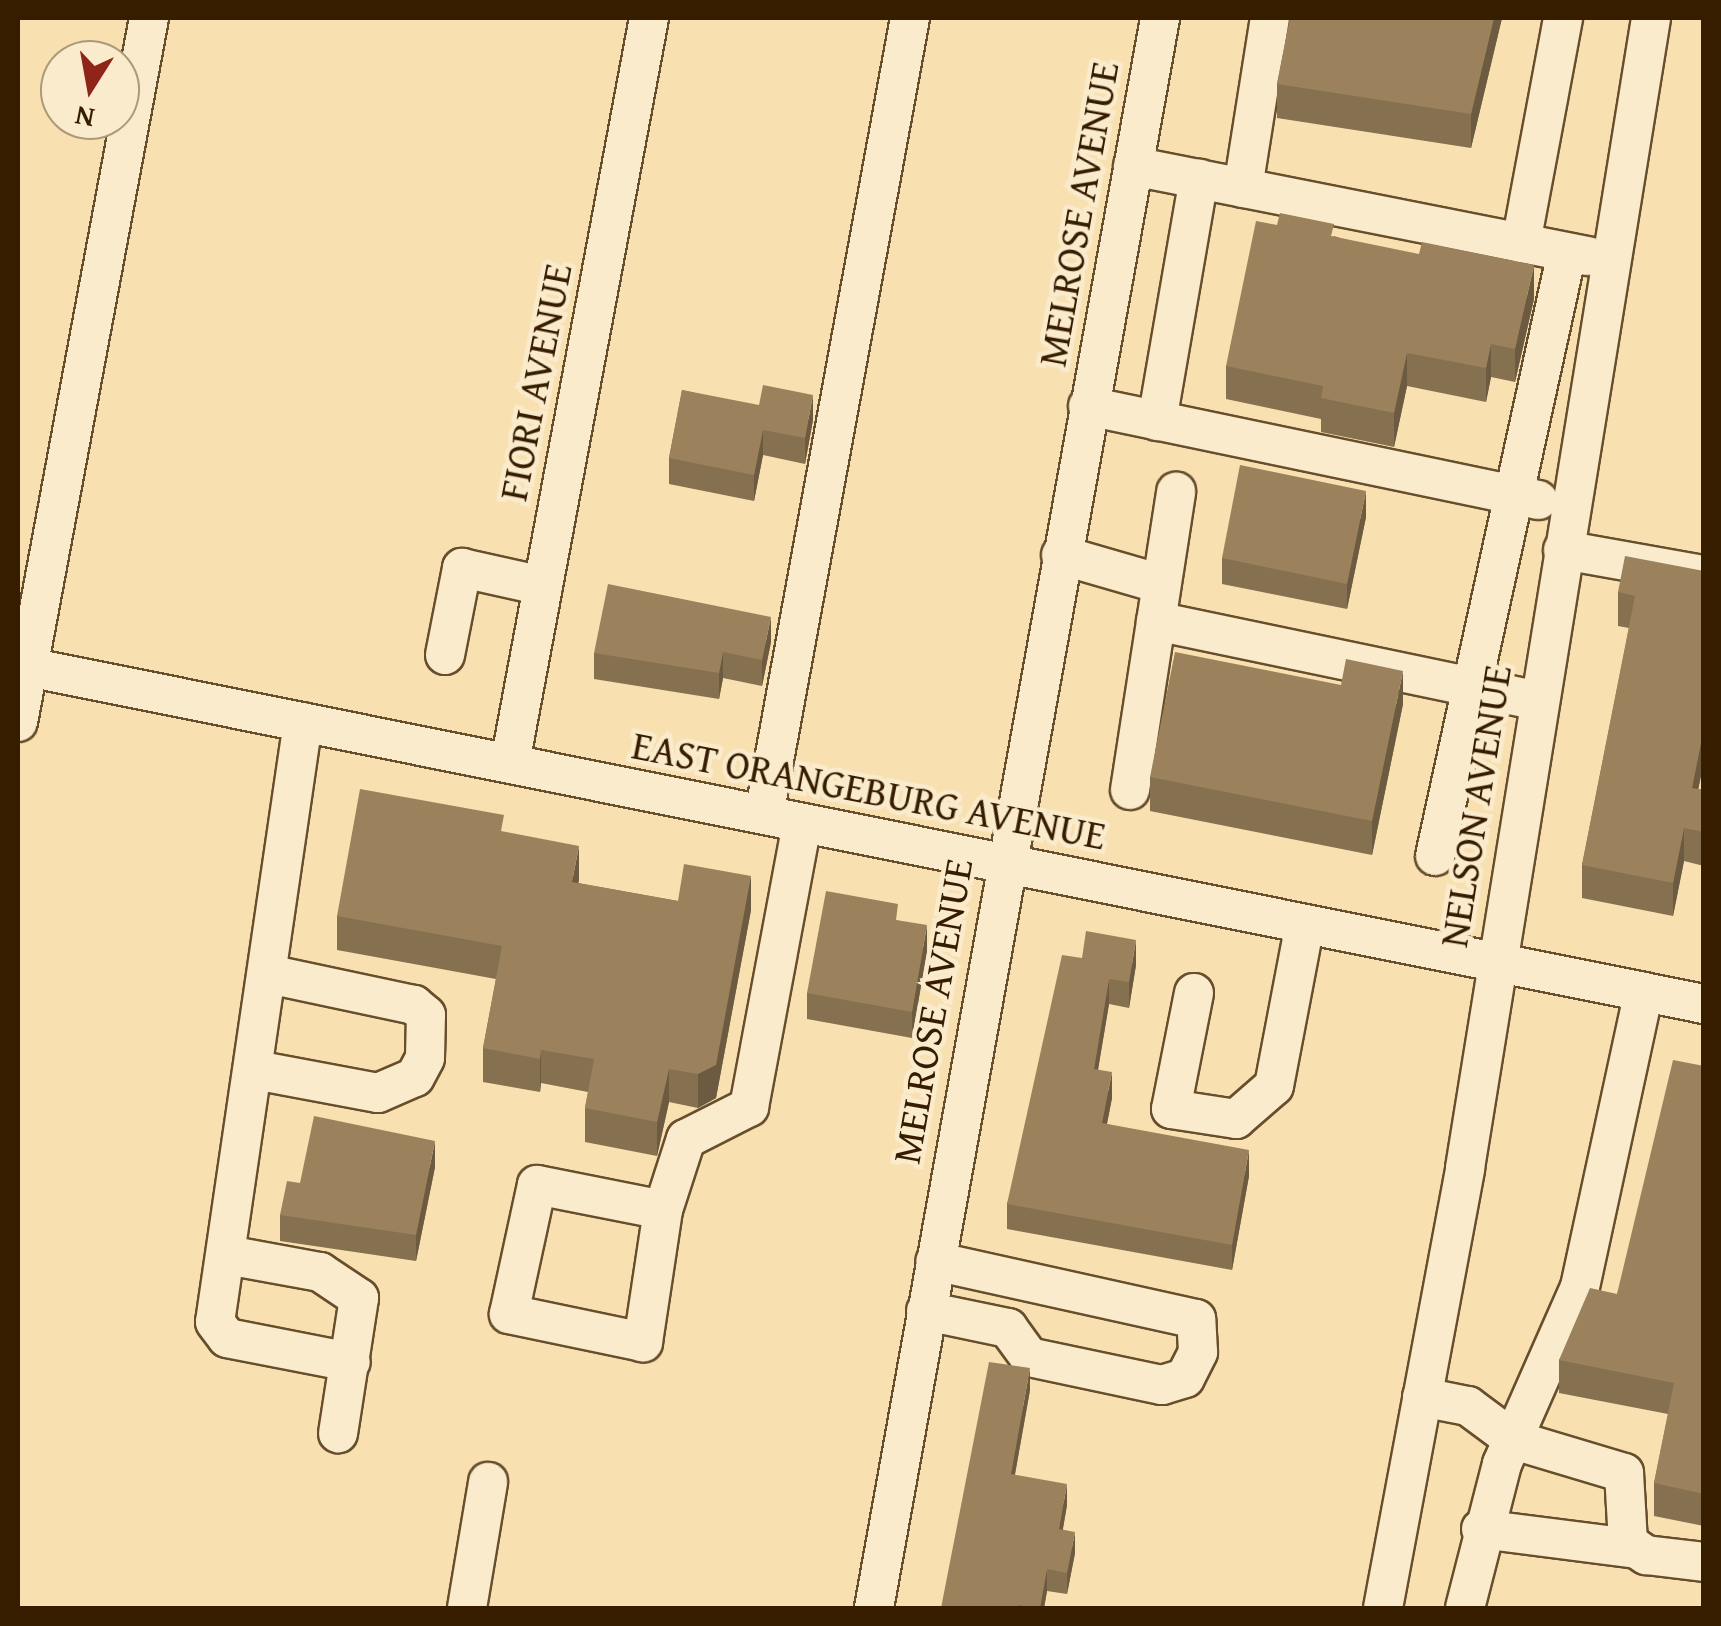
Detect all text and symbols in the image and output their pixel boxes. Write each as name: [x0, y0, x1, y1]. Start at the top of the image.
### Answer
north arrow: [40, 40, 140, 140]
street label: MELROSE AVENUE: [1028, 58, 1128, 370]
text: N: [71, 96, 98, 140]
street label: FIORI AVENUE: [488, 259, 582, 505]
street label: NELSON AVENUE: [1429, 662, 1521, 950]
street label: EAST ORANGEBURG AVENUE: [628, 721, 1110, 859]
street label: MELROSE AVENUE: [882, 855, 982, 1167]

